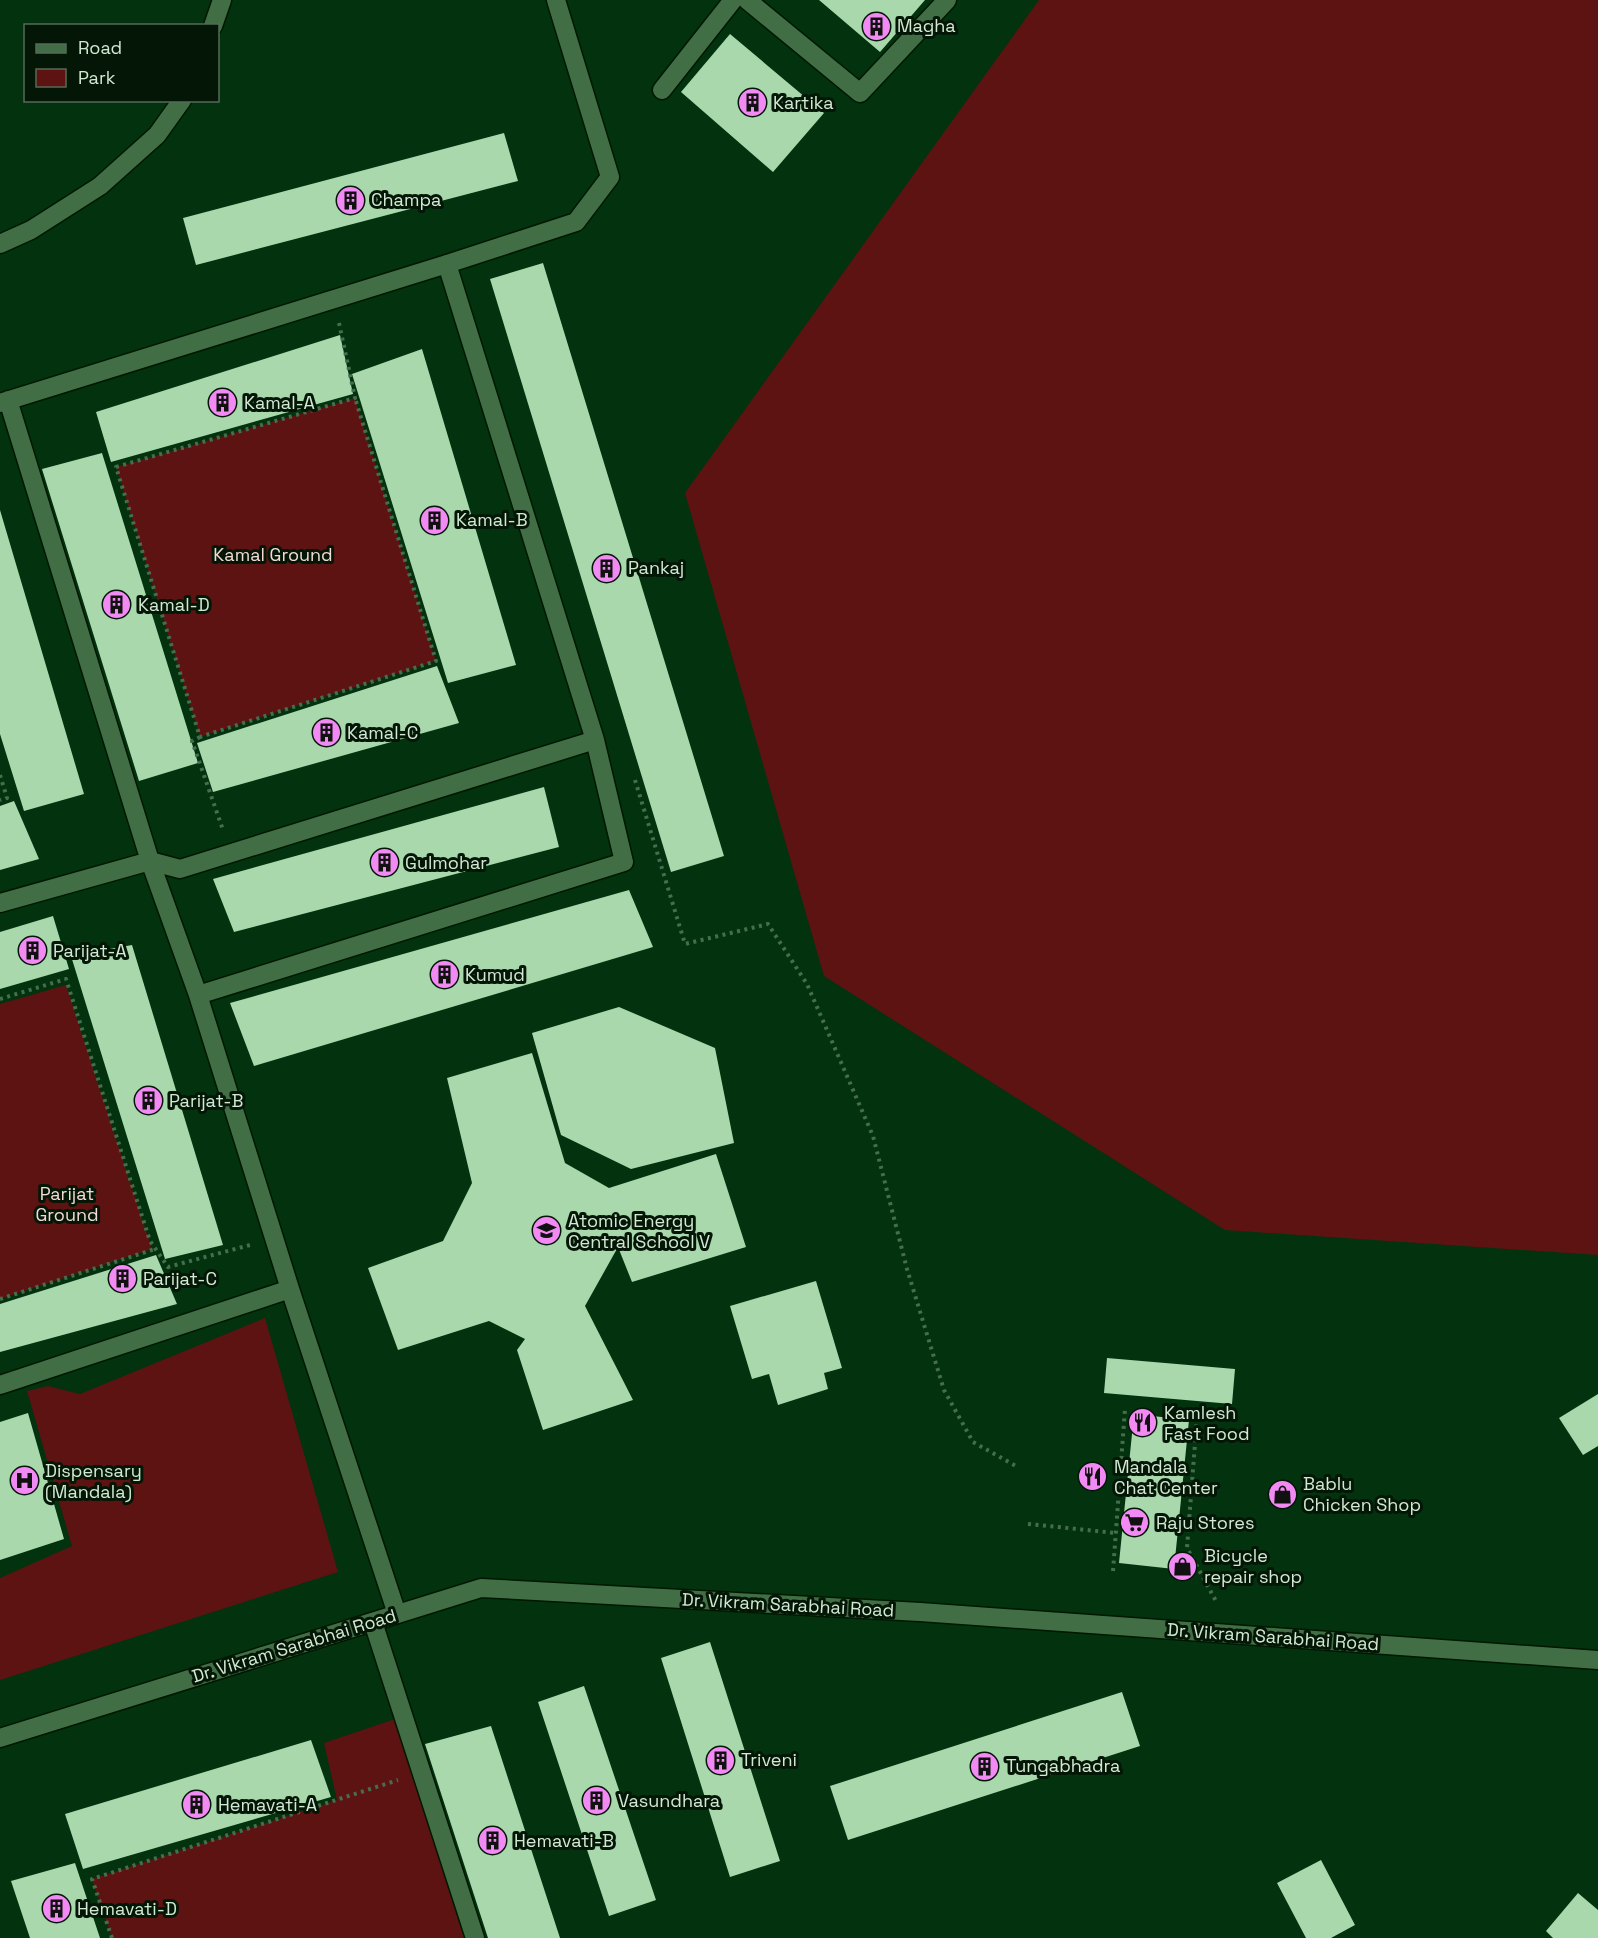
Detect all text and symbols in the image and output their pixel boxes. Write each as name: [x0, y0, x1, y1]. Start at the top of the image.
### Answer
building icon: Magha: [860, 10, 892, 42]
place label: Magha: [897, 14, 956, 37]
legend: [24, 24, 219, 102]
text: Road: [78, 36, 122, 59]
text: Park: [78, 66, 116, 89]
building icon: Kartika: [736, 87, 768, 119]
place label: Kartika: [773, 91, 834, 114]
building icon: Champa: [334, 184, 366, 216]
place label: Champa: [371, 188, 441, 211]
building icon: Kamal-A: [207, 387, 239, 419]
place label: Kamal-A: [244, 391, 315, 414]
building icon: Kamal-B: [419, 504, 451, 536]
place label: Kamal-B: [456, 508, 528, 531]
park label: Kamal Ground: [213, 543, 333, 566]
building icon: Pankaj: [591, 552, 623, 584]
place label: Pankaj: [628, 556, 684, 579]
building icon: Kamal-D: [101, 589, 133, 621]
place label: Kamal-D: [138, 593, 210, 616]
building icon: Kamal-C: [310, 717, 342, 749]
place label: Kamal-C: [347, 721, 418, 744]
building icon: Gulmohar: [368, 847, 400, 879]
place label: Gulmohar: [405, 851, 487, 874]
building icon: Parijat-A: [16, 935, 48, 967]
place label: Parijat-A: [53, 939, 127, 962]
building icon: Kumud: [428, 959, 460, 991]
place label: Kumud: [465, 963, 525, 986]
building icon: Parijat-B: [132, 1085, 164, 1117]
place label: Parijat-B: [169, 1089, 243, 1112]
park label: Parijat Ground: [35, 1182, 99, 1226]
place label: Atomic Energy Central School V: [568, 1209, 710, 1253]
school or university icon: Atomic Energy Central School V: [531, 1215, 563, 1247]
building icon: Parijat-C: [106, 1263, 138, 1295]
place label: Parijat-C: [143, 1267, 217, 1290]
place label: Kamlesh Fast Food: [1164, 1401, 1250, 1445]
restaurant icon: Kamlesh Fast Food: [1127, 1407, 1159, 1439]
place label: Mandala Chat Center: [1114, 1455, 1218, 1499]
place label: Dispensary (Mandala): [45, 1459, 142, 1503]
restaurant icon: Mandala Chat Center: [1077, 1461, 1109, 1493]
hospital icon: Dispensary (Mandala): [8, 1465, 40, 1497]
place label: Bablu Chicken Shop: [1303, 1472, 1421, 1516]
shop icon: Bablu Chicken Shop: [1266, 1478, 1298, 1510]
supermarket icon: Raju Stores: [1119, 1507, 1151, 1539]
place label: Raju Stores: [1156, 1511, 1255, 1534]
place label: Bicycle repair shop: [1204, 1544, 1302, 1588]
shop icon: Bicycle repair shop: [1167, 1550, 1199, 1582]
street label: Dr. Vikram Sarabhai Road: [681, 1587, 895, 1622]
street label: Dr. Vikram Sarabhai Road: [189, 1603, 399, 1688]
street label: Dr. Vikram Sarabhai Road: [1166, 1618, 1380, 1655]
building icon: Triveni: [704, 1744, 736, 1776]
place label: Triveni: [741, 1748, 797, 1771]
building icon: Tungabhadra: [969, 1750, 1001, 1782]
place label: Tungabhadra: [1006, 1754, 1120, 1777]
building icon: Vasundhara: [581, 1785, 613, 1817]
building icon: Hemavati-A: [181, 1789, 213, 1821]
place label: Vasundhara: [618, 1789, 720, 1812]
place label: Hemavati-A: [218, 1793, 317, 1816]
building icon: Hemavati-B: [477, 1825, 509, 1857]
place label: Hemavati-B: [514, 1829, 614, 1852]
building icon: Hemavati-D: [40, 1893, 72, 1925]
place label: Hemavati-D: [77, 1897, 177, 1920]

